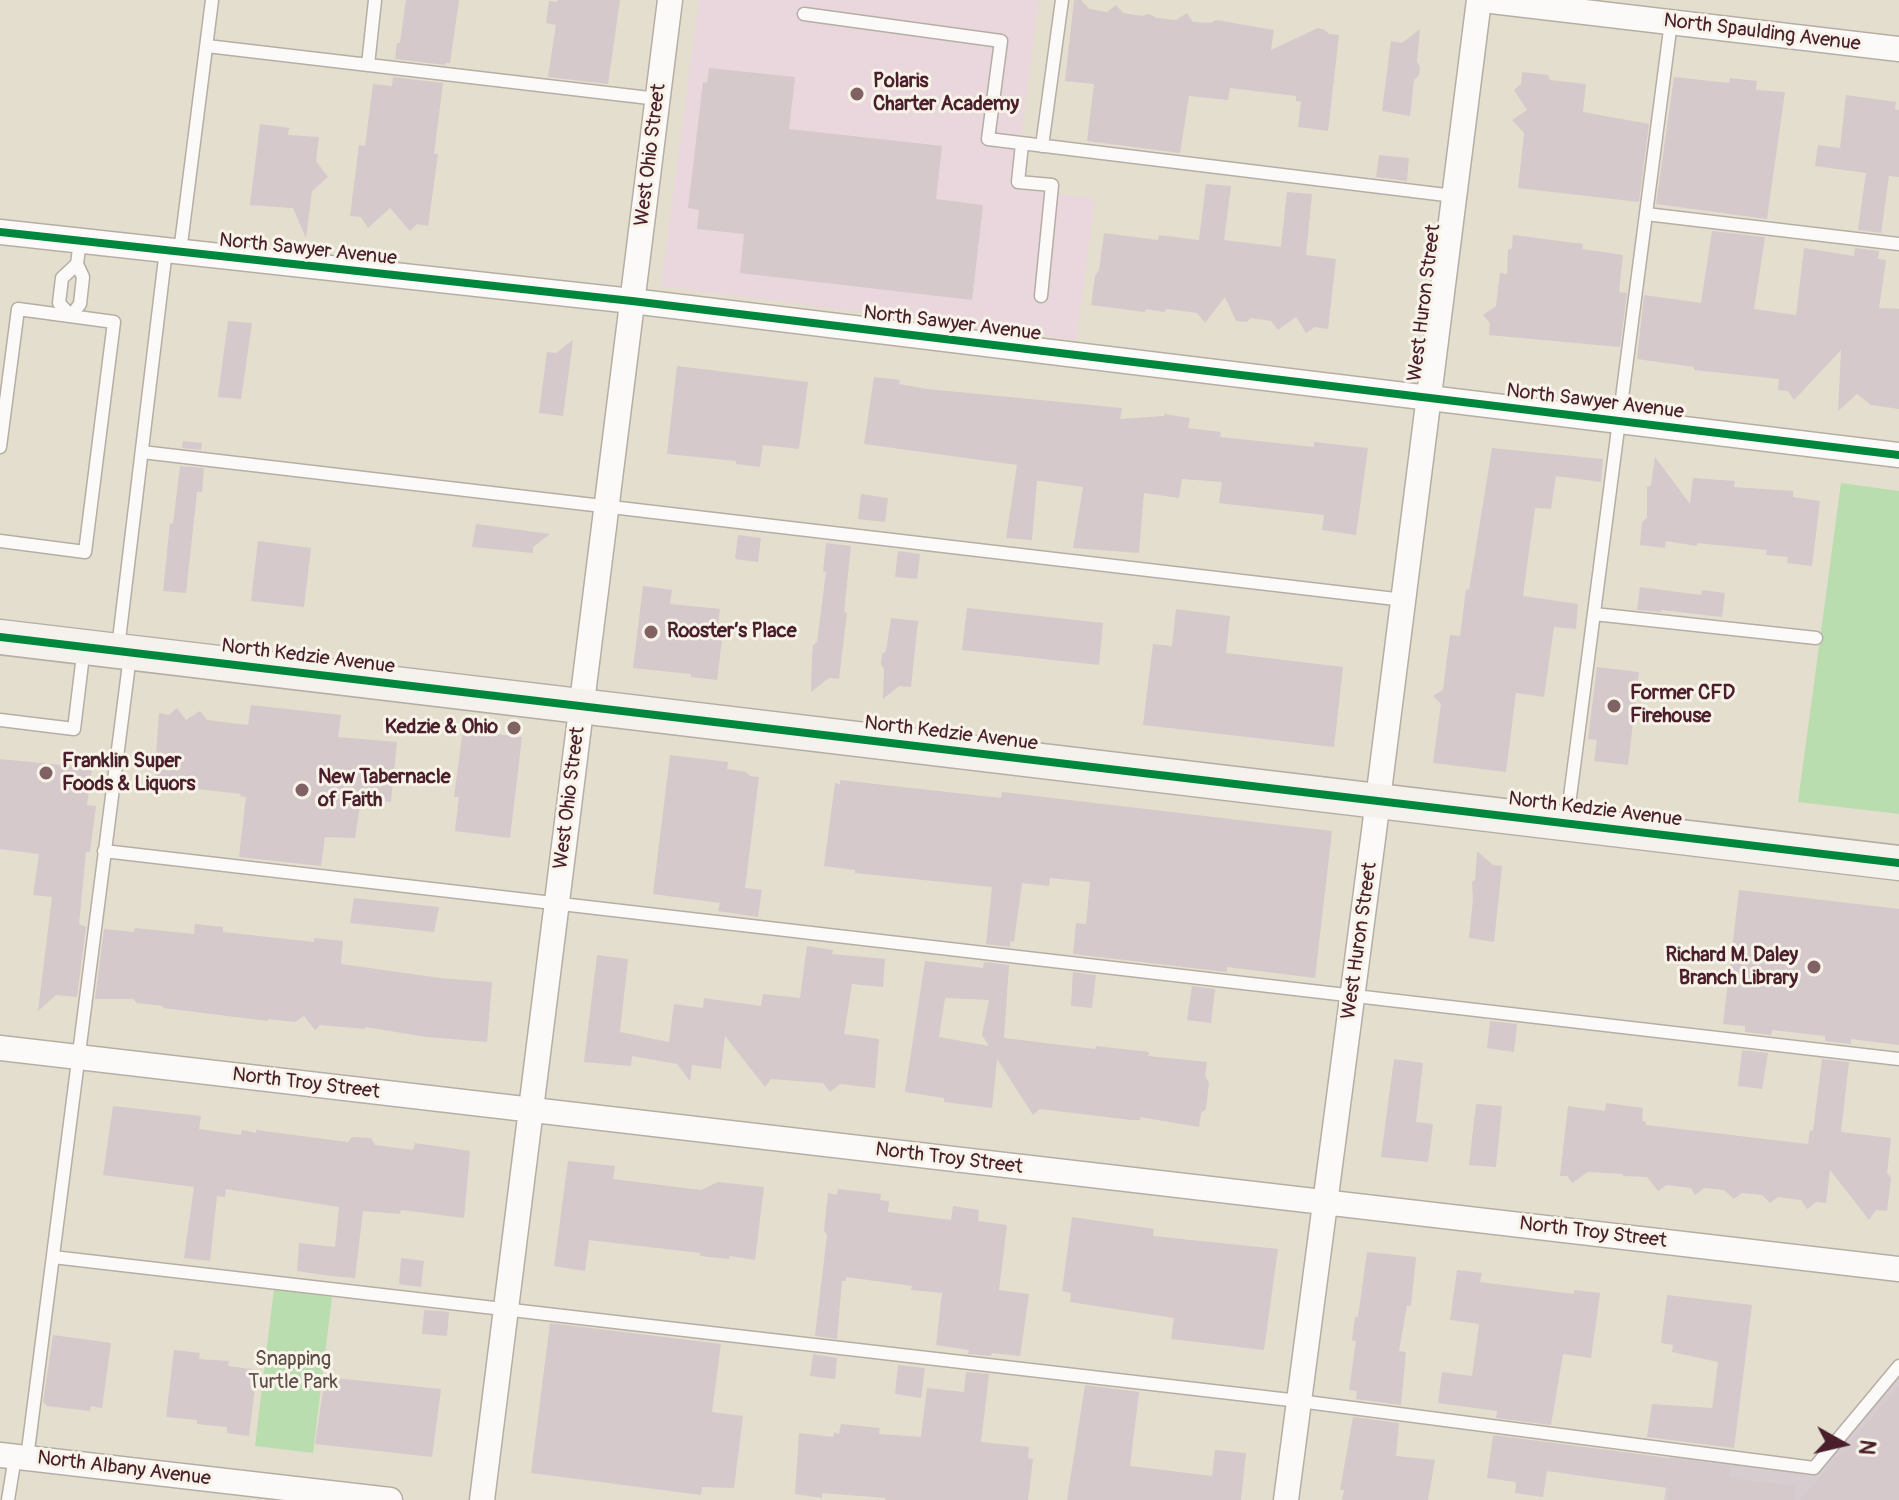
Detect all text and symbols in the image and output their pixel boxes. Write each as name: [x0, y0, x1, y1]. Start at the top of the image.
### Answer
street label: North Spaulding Avenue: [1662, 9, 1862, 57]
place label: Polaris Charter Academy: [873, 70, 1019, 117]
street label: West Ohio Street: [630, 82, 672, 228]
marker: Polaris Charter Academy: [848, 85, 866, 103]
street label: West Huron Street: [1403, 223, 1447, 383]
street label: North Sawyer Avenue: [218, 229, 398, 271]
street label: North Sawyer Avenue: [862, 301, 1042, 347]
street label: North Sawyer Avenue: [1505, 379, 1685, 425]
place label: Rooster’s Place: [667, 620, 797, 644]
marker: Rooster’s Place: [642, 623, 660, 641]
street label: North Kedzie Avenue: [220, 634, 396, 680]
place label: Former CFD Firehouse: [1630, 682, 1735, 729]
marker: Former CFD Firehouse: [1605, 697, 1623, 715]
street label: North Kedzie Avenue: [863, 711, 1039, 757]
place label: Kedzie & Ohio: [385, 716, 498, 740]
marker: Kedzie & Ohio: [505, 719, 523, 737]
street label: West Ohio Street: [549, 725, 591, 871]
place label: Franklin Super Foods & Liquors: [62, 750, 196, 797]
marker: Franklin Super Foods & Liquors: [37, 764, 55, 782]
place label: New Tabernacle of Faith: [318, 766, 451, 813]
marker: New Tabernacle of Faith: [293, 781, 311, 799]
street label: North Kedzie Avenue: [1507, 787, 1683, 833]
street label: West Huron Street: [1337, 861, 1383, 1021]
place label: Richard M. Daley Branch Library: [1666, 944, 1798, 991]
marker: Richard M. Daley Branch Library: [1805, 958, 1823, 976]
street label: North Troy Street: [231, 1063, 381, 1105]
street label: North Troy Street: [874, 1138, 1024, 1180]
street label: North Troy Street: [1518, 1212, 1668, 1254]
park label: Snapping Turtle Park: [248, 1348, 338, 1395]
north arrow: [1803, 1404, 1883, 1484]
text: N: [1852, 1438, 1882, 1457]
street label: North Albany Avenue: [36, 1446, 212, 1492]

